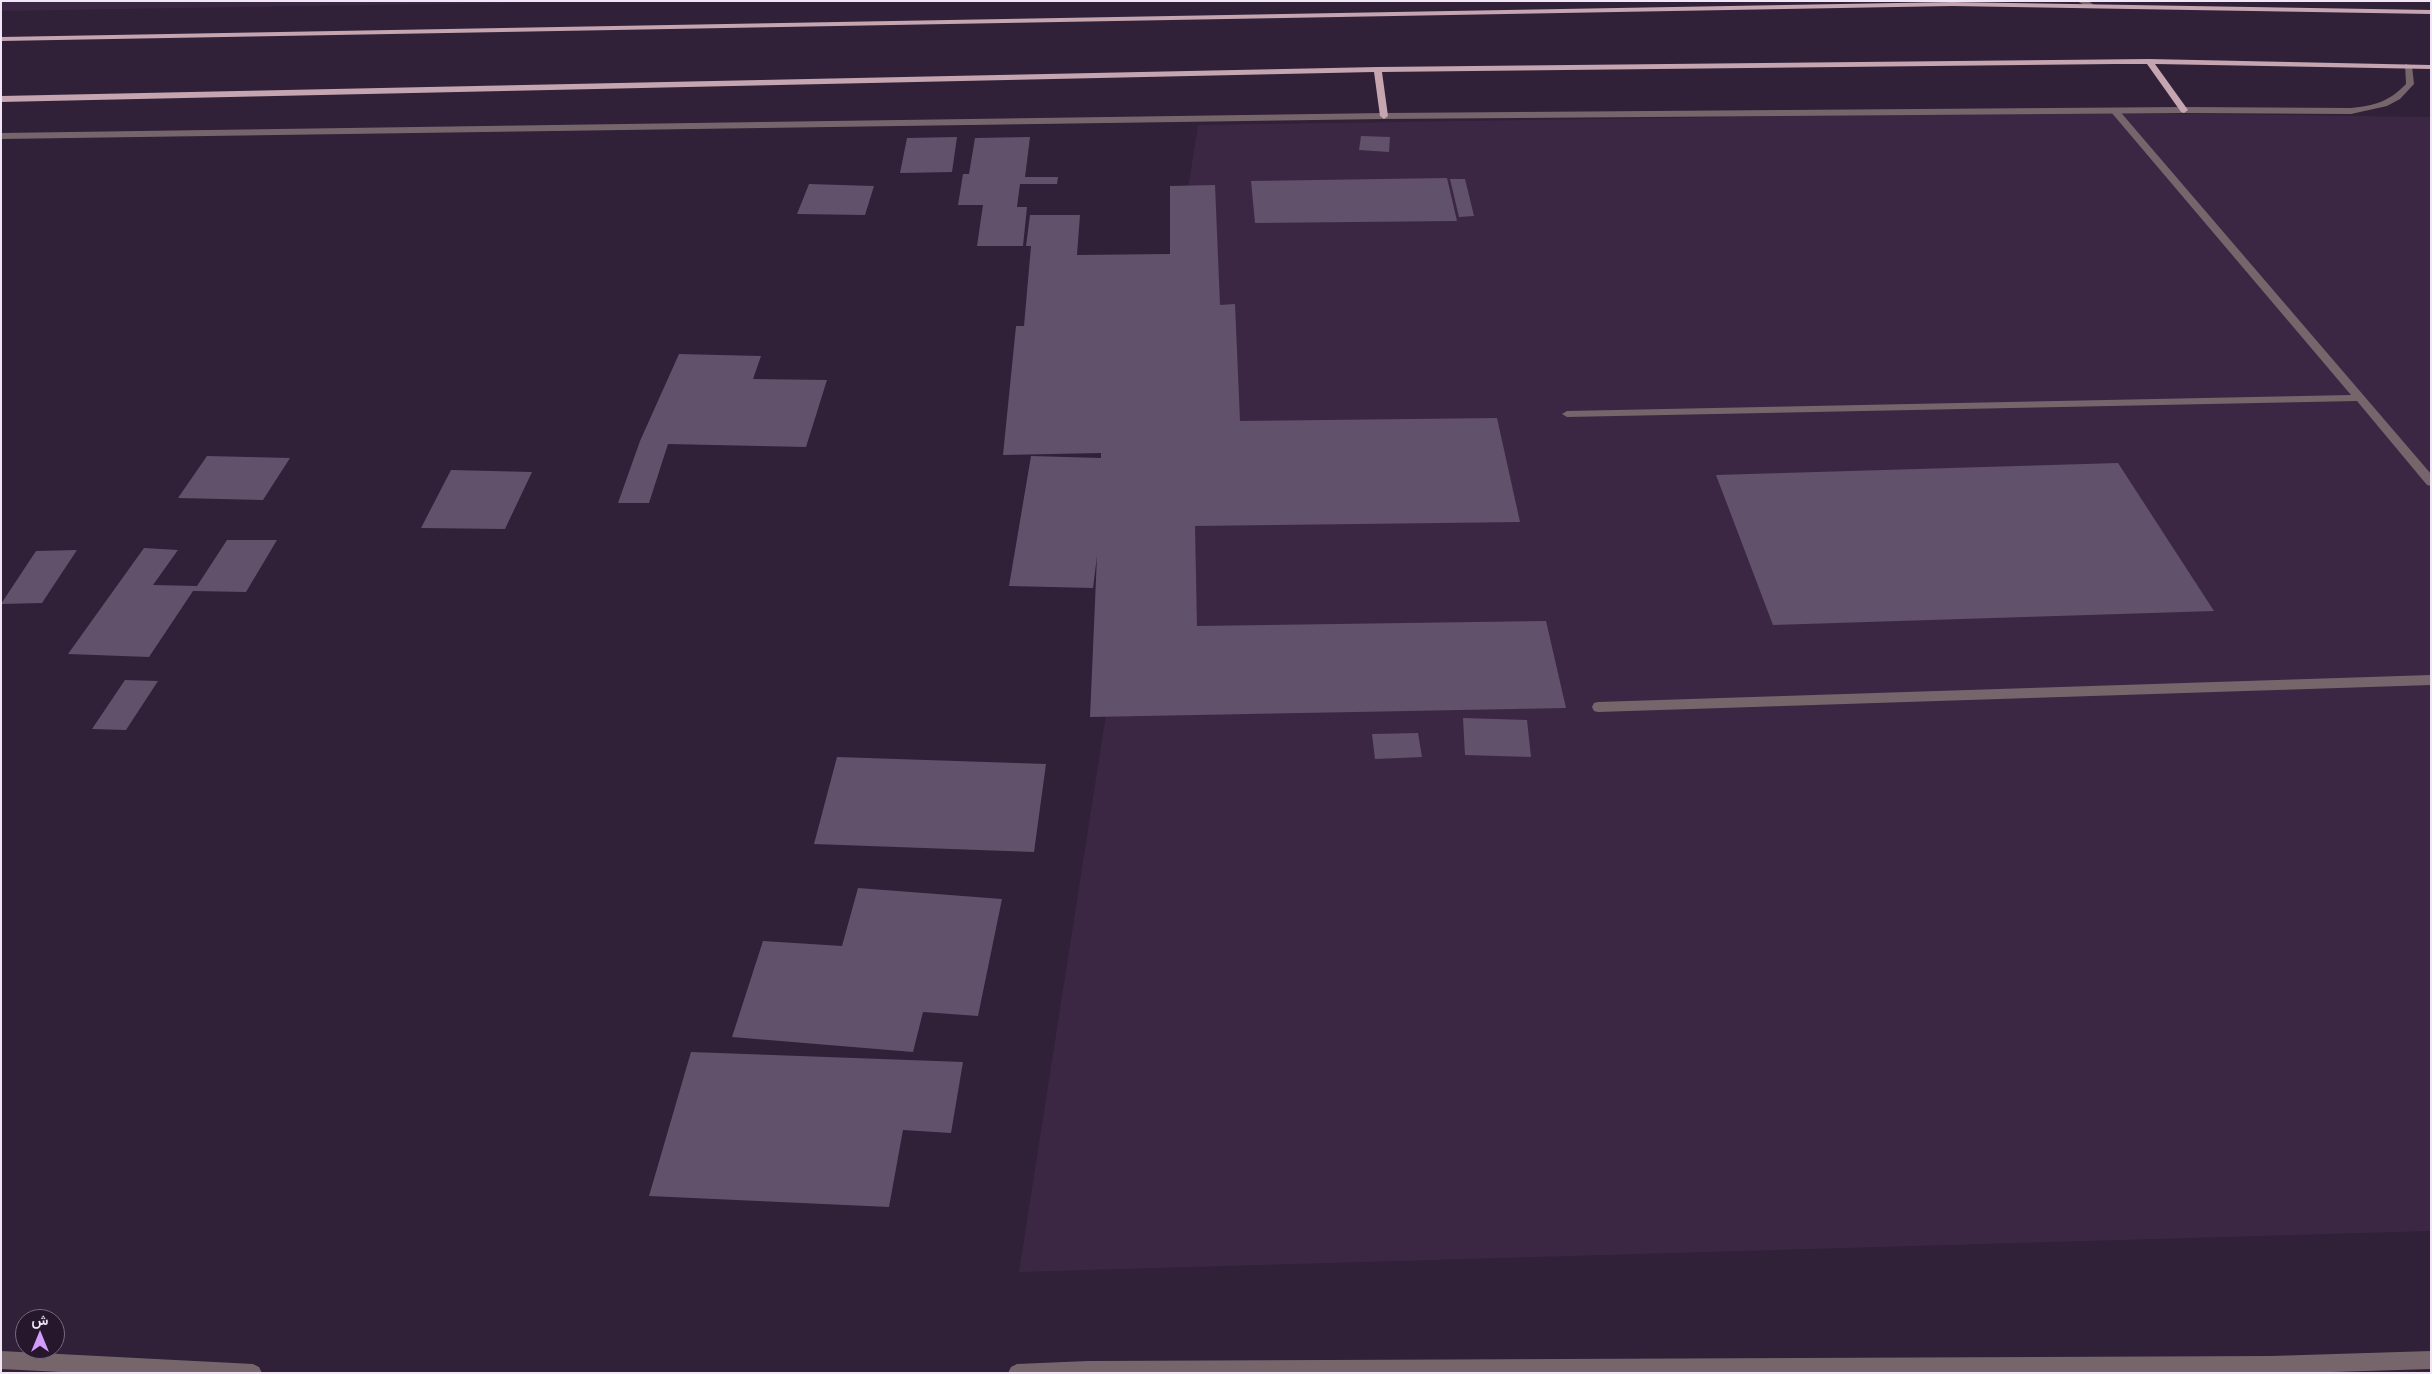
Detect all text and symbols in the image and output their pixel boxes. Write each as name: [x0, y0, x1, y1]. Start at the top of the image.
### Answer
north arrow: [15, 1309, 65, 1359]
text: ش: [32, 1312, 48, 1328]

